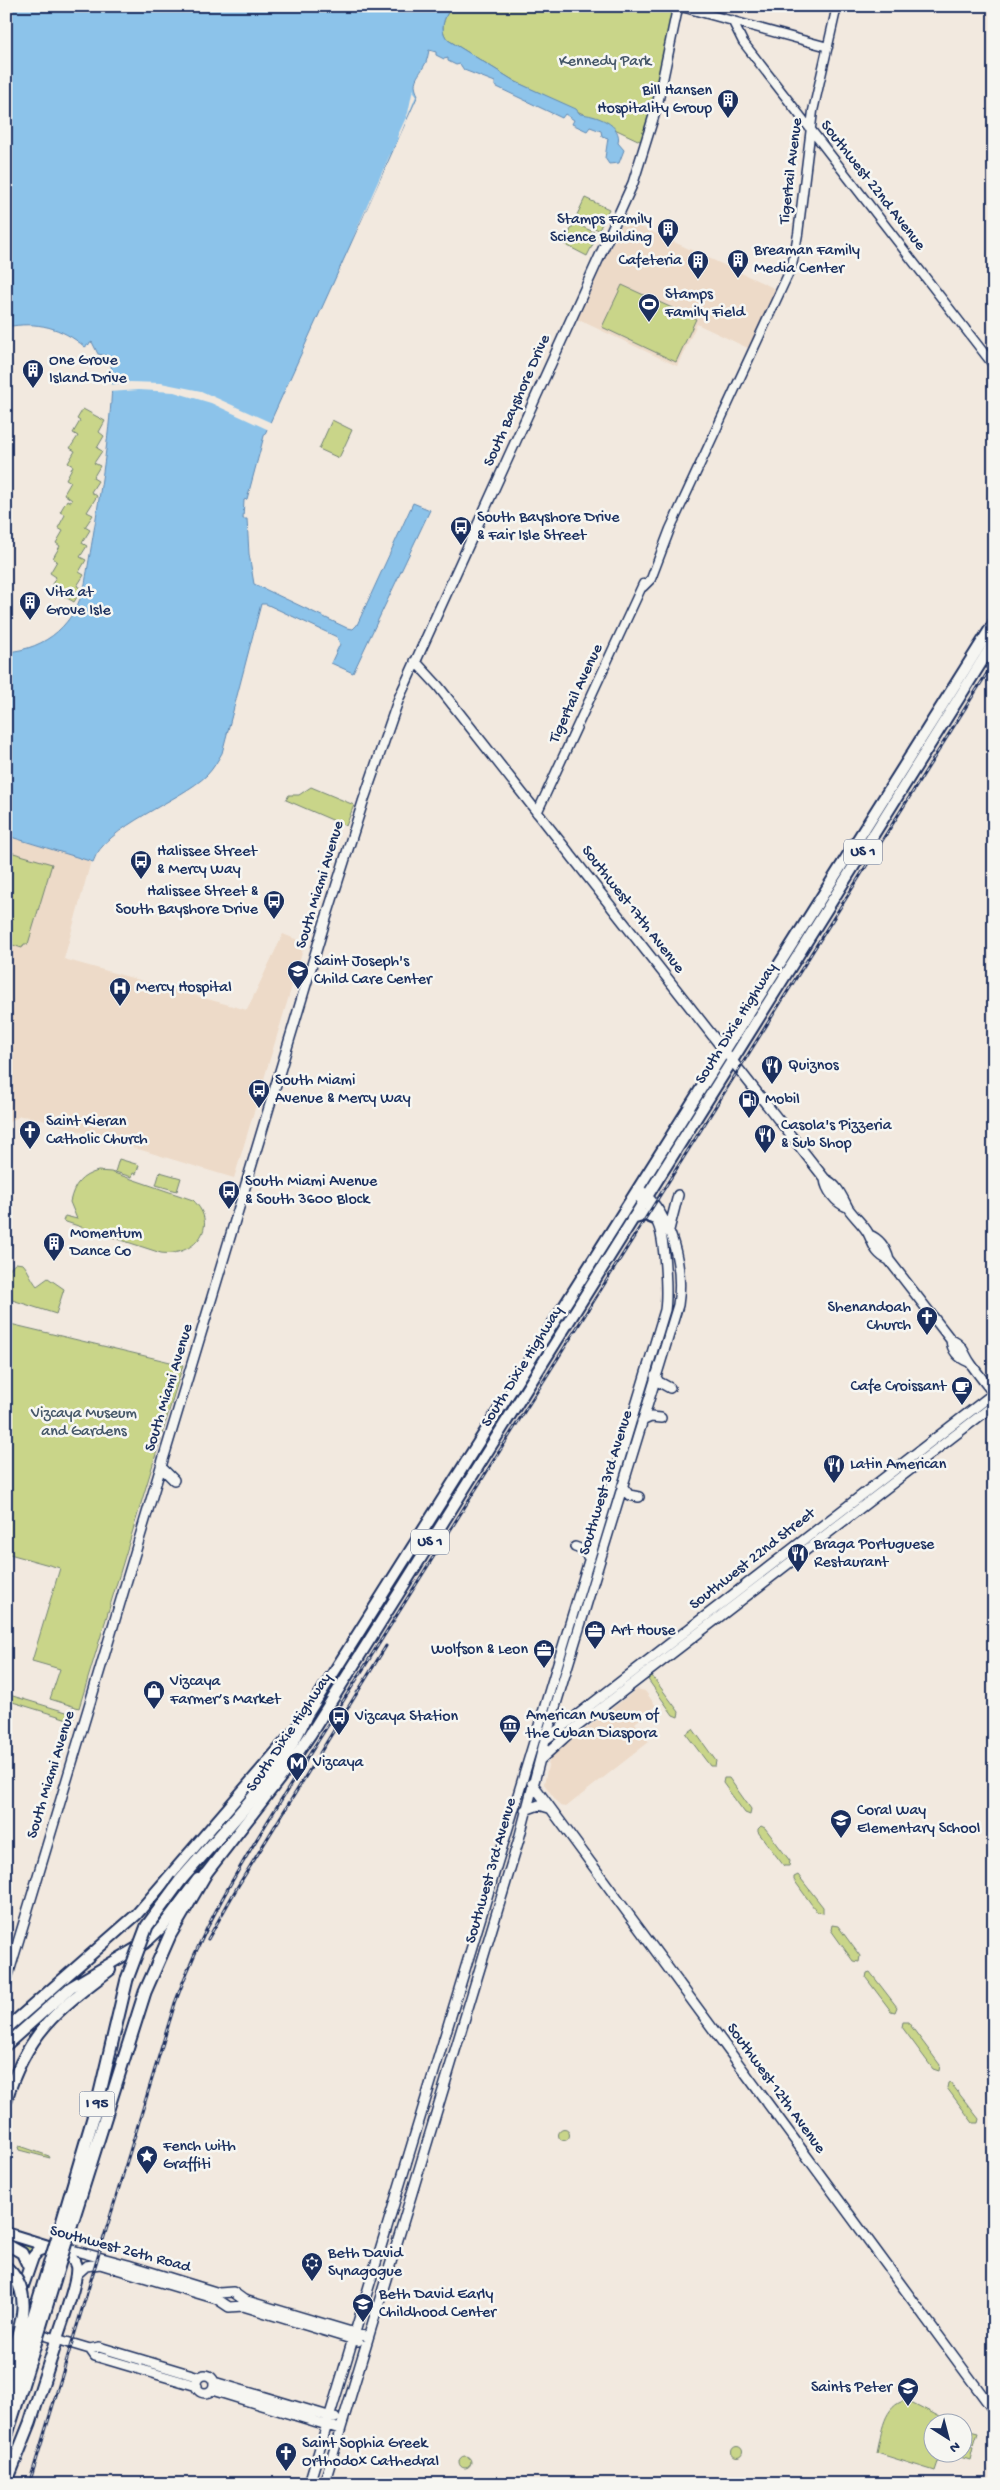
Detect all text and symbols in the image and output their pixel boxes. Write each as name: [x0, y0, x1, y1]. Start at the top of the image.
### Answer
park label: Kennedy Park: [559, 53, 653, 72]
place label: Bill Hansen Hospitality Group: [597, 82, 712, 119]
building icon: Bill Hansen Hospitality Group: [716, 88, 740, 119]
street label: Tigertail Avenue: [776, 116, 808, 226]
street label: Southwest 22nd Avenue: [815, 117, 929, 255]
place label: Stamps Family Science Building: [550, 211, 652, 248]
building icon: Stamps Family Science Building: [656, 217, 680, 248]
place label: Breaman Family Media Center: [753, 242, 860, 279]
building icon: Breaman Family Media Center: [726, 248, 750, 279]
building icon: Cafeteria: [686, 249, 710, 280]
place label: Cafeteria: [618, 252, 683, 271]
place label: Stamps Family Field: [664, 286, 747, 323]
sports icon: Stamps Family Field: [637, 292, 661, 323]
street label: South Bayshore Drive: [480, 331, 556, 470]
place label: One Grove Island Drive: [49, 352, 128, 389]
building icon: One Grove Island Drive: [21, 358, 45, 389]
place label: South Bayshore Drive & Fair Isle Street: [477, 509, 620, 546]
bus stop icon: South Bayshore Drive & Fair Isle Street: [449, 515, 473, 546]
place label: Vita at Grove Isle: [45, 584, 111, 621]
building icon: Vita at Grove Isle: [18, 590, 42, 621]
street label: Tigertail Avenue: [545, 641, 609, 747]
street label: South Miami Avenue: [293, 818, 350, 951]
road number: US 1: [844, 840, 882, 864]
street label: Southwest 17th Avenue: [576, 842, 688, 978]
place label: Halissee Street & Mercy Way: [157, 843, 258, 880]
bus stop icon: Halissee Street & Mercy Way: [129, 849, 153, 880]
place label: Halissee Street & South Bayshore Drive: [116, 883, 259, 920]
bus stop icon: Halissee Street & South Bayshore Drive: [262, 889, 286, 920]
place label: Saint Joseph's Child Care Center: [314, 953, 433, 990]
school or university icon: Saint Joseph's Child Care Center: [286, 959, 310, 990]
street label: South Dixie Highway: [692, 960, 782, 1088]
hospital icon: Mercy Hospital: [108, 976, 132, 1007]
place label: Mercy Hospital: [136, 979, 232, 998]
restaurant icon: Quiznos: [760, 1054, 784, 1085]
place label: Quiznos: [788, 1057, 840, 1076]
place label: South Miami Avenue & Mercy Way: [275, 1072, 411, 1109]
bus stop icon: South Miami Avenue & Mercy Way: [247, 1078, 271, 1109]
fuel station icon: Mobil: [737, 1088, 761, 1119]
place label: Mobil: [765, 1091, 800, 1110]
place label: Saint Kieran Catholic Church: [46, 1113, 148, 1150]
place label: Casola's Pizzeria & Sub Shop: [781, 1117, 893, 1154]
church icon: Saint Kieran Catholic Church: [18, 1119, 42, 1150]
restaurant icon: Casola's Pizzeria & Sub Shop: [753, 1123, 777, 1154]
place label: South Miami Avenue & South 3600 Block: [245, 1173, 378, 1210]
bus stop icon: South Miami Avenue & South 3600 Block: [217, 1179, 241, 1210]
place label: Momentum Dance Co: [69, 1225, 143, 1262]
building icon: Momentum Dance Co: [42, 1231, 66, 1262]
place label: Shenandoah Church: [827, 1299, 911, 1336]
street label: South Dixie Highway: [478, 1303, 568, 1431]
church icon: Shenandoah Church: [915, 1305, 939, 1336]
street label: South Miami Avenue: [142, 1321, 199, 1454]
cafe icon: Cafe Croissant: [950, 1375, 974, 1406]
place label: Cafe Croissant: [851, 1378, 947, 1397]
park label: Vizcaya Museum and Gardens: [30, 1405, 138, 1442]
street label: Southwest 3rd Avenue: [576, 1408, 638, 1558]
restaurant icon: Latin American: [822, 1453, 846, 1484]
place label: Latin American: [850, 1456, 947, 1475]
street label: Southwest 22nd Street: [686, 1504, 821, 1615]
road number: US 1: [411, 1530, 449, 1554]
place label: Braga Portuguese Restaurant: [813, 1536, 935, 1573]
restaurant icon: Braga Portuguese Restaurant: [786, 1542, 810, 1573]
office icon: Art House: [583, 1619, 607, 1650]
place label: Art House: [611, 1622, 676, 1641]
office icon: Wolfson & Leon: [532, 1638, 556, 1669]
place label: Wolfson & Leon: [431, 1641, 528, 1660]
street label: South Dixie Highway: [243, 1670, 337, 1796]
place label: Vizcaya Farmer’s Market: [169, 1673, 282, 1710]
shop icon: Vizcaya Farmer’s Market: [142, 1679, 166, 1710]
bus stop icon: Vizcaya Station: [327, 1705, 351, 1736]
place label: American Museum of the Cuban Diaspora: [525, 1707, 660, 1744]
street label: South Miami Avenue: [24, 1708, 81, 1841]
place label: Vizcaya Station: [354, 1708, 458, 1727]
museum icon: American Museum of the Cuban Diaspora: [498, 1713, 522, 1744]
metro station icon: Vizcaya: [285, 1751, 309, 1782]
place label: Vizcaya: [312, 1754, 365, 1773]
street label: Southwest 3rd Avenue: [462, 1795, 522, 1946]
place label: Coral Way Elementary School: [857, 1802, 980, 1839]
school or university icon: Coral Way Elementary School: [829, 1808, 853, 1839]
street label: Southwest 12th Avenue: [721, 2020, 829, 2159]
road number: I 95: [80, 2092, 114, 2116]
place label: Fench with Graffiti: [162, 2138, 236, 2175]
place icon: Fench with Graffiti: [135, 2144, 159, 2175]
street label: Southwest 26th Road: [47, 2222, 194, 2278]
place label: Beth David Synagogue: [327, 2245, 404, 2282]
synagogue icon: Beth David Synagogue: [300, 2251, 324, 2282]
place label: Beth David Early Childhood Center: [378, 2286, 497, 2323]
school or university icon: Beth David Early Childhood Center: [351, 2292, 375, 2323]
school or university icon: Saints Peter: [896, 2376, 920, 2407]
place label: Saints Peter: [811, 2379, 893, 2398]
north arrow: [922, 2412, 972, 2462]
place label: Saint Sophia Greek Orthodox Cathedral: [302, 2435, 439, 2472]
text: N: [945, 2437, 963, 2456]
church icon: Saint Sophia Greek Orthodox Cathedral: [274, 2441, 298, 2472]

